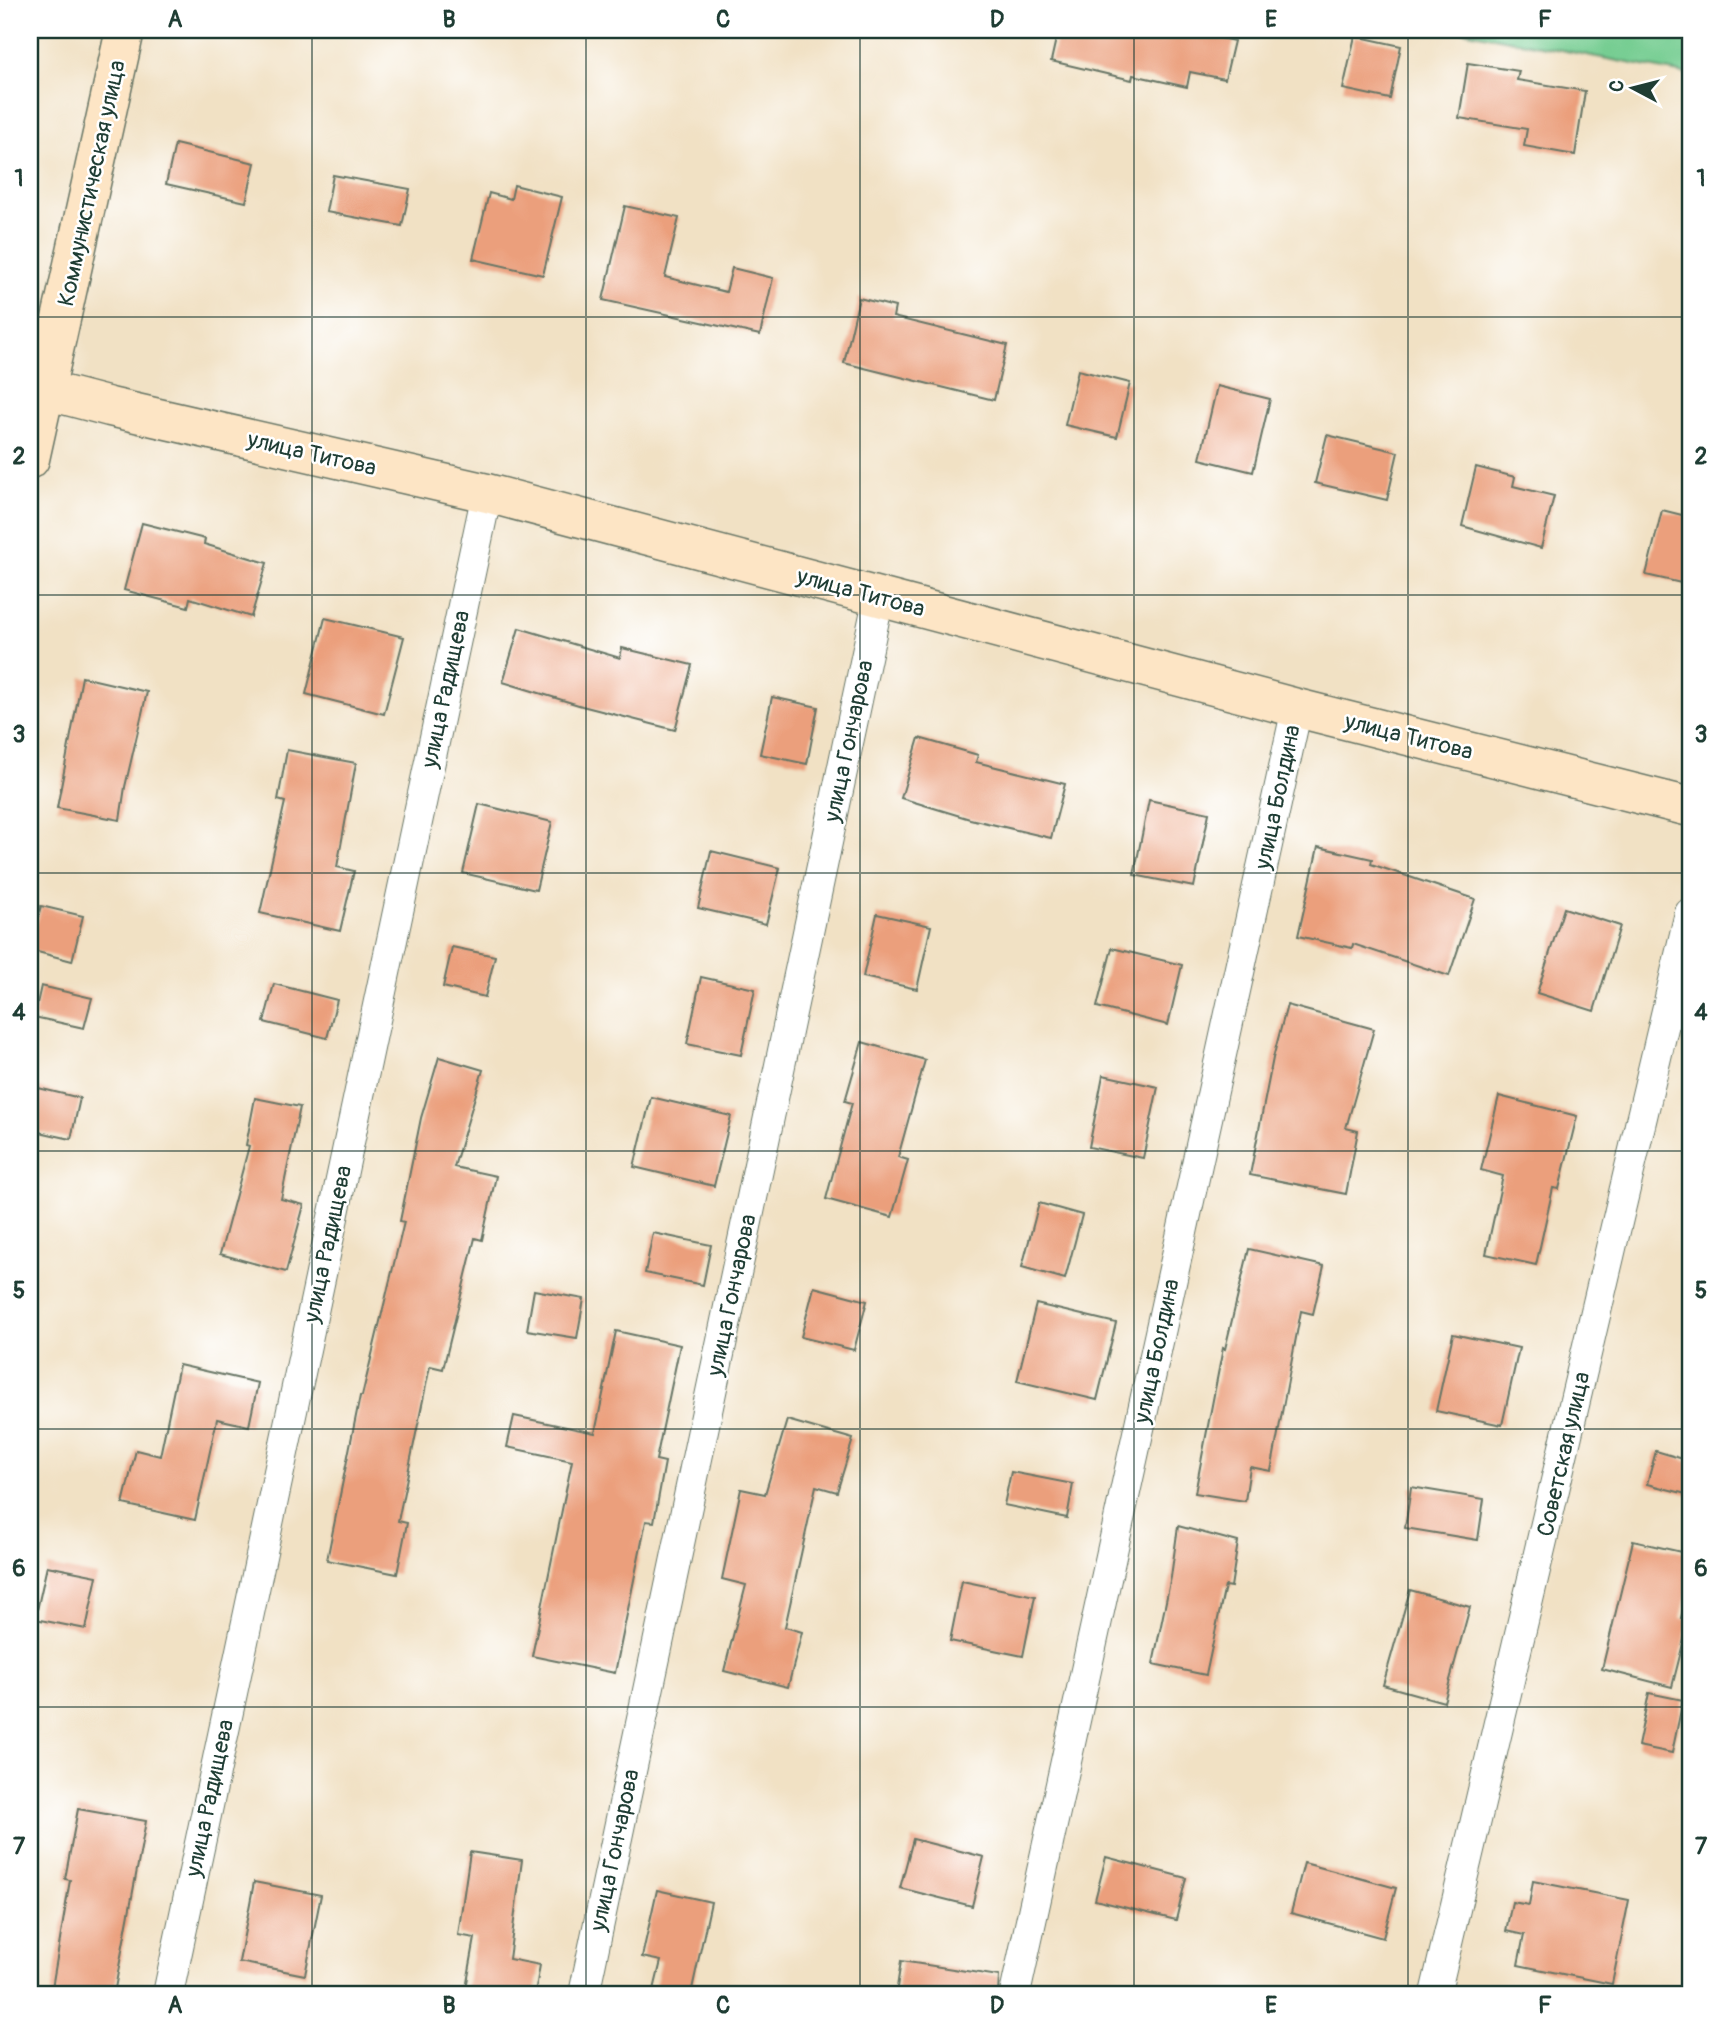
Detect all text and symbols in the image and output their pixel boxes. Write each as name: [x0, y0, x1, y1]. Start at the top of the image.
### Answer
text: A: [168, 5, 183, 34]
text: B: [442, 5, 456, 34]
text: C: [716, 5, 730, 34]
text: D: [990, 5, 1004, 34]
text: E: [1265, 5, 1277, 34]
text: F: [1538, 5, 1552, 34]
north arrow: [1598, 52, 1668, 122]
street label: Коммунистическая улица: [51, 57, 132, 309]
text: С: [1604, 79, 1630, 93]
text: 1: [15, 164, 24, 193]
text: 1: [1697, 164, 1706, 193]
street label: улица Титова: [244, 424, 379, 482]
text: 2: [13, 442, 26, 471]
text: 2: [1695, 442, 1708, 471]
street label: улица Титова: [793, 561, 928, 623]
street label: улица Радищева: [414, 608, 476, 772]
street label: улица Гончарова: [817, 658, 880, 826]
street label: улица Титова: [1341, 706, 1476, 766]
text: 3: [13, 720, 25, 749]
text: 3: [1695, 720, 1707, 749]
street label: улица Болдина: [1248, 722, 1307, 873]
text: 4: [12, 998, 26, 1027]
text: 4: [1694, 998, 1708, 1027]
street label: улица Радищева: [296, 1163, 358, 1327]
street label: улица Гончарова: [700, 1212, 763, 1380]
text: 5: [13, 1276, 25, 1305]
street label: улица Болдина: [1127, 1276, 1186, 1427]
text: 5: [1695, 1276, 1707, 1305]
street label: Советская улица: [1530, 1369, 1597, 1539]
text: 6: [12, 1554, 26, 1583]
text: 6: [1694, 1554, 1708, 1583]
street label: улица Радищева: [178, 1717, 240, 1881]
street label: улица Гончарова: [583, 1767, 646, 1935]
text: 7: [13, 1832, 26, 1861]
text: 7: [1695, 1832, 1708, 1861]
text: A: [168, 1991, 183, 2020]
text: B: [442, 1991, 456, 2020]
text: C: [716, 1991, 730, 2020]
text: D: [990, 1991, 1004, 2020]
text: E: [1265, 1991, 1277, 2020]
text: F: [1538, 1991, 1552, 2020]

